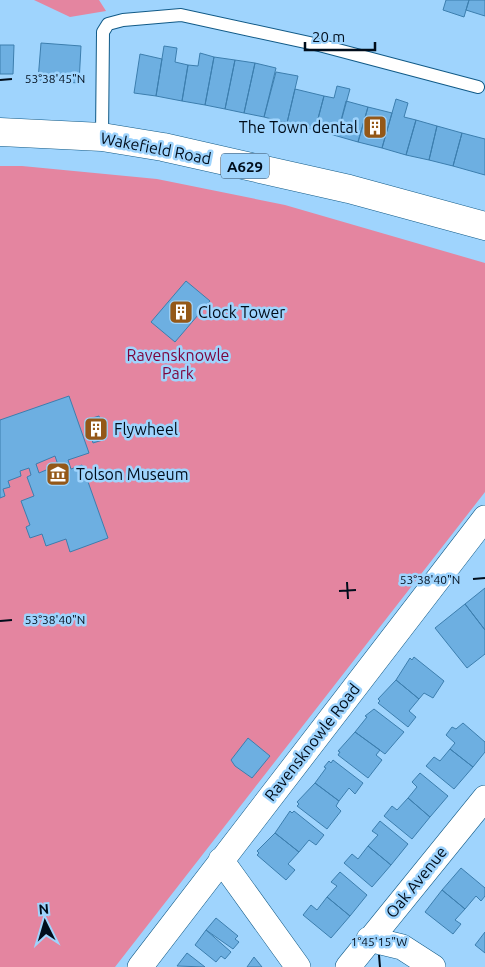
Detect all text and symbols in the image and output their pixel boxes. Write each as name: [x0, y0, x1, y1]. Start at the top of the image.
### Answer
scale bar: [305, 20, 375, 52]
text: 20 m: [312, 28, 345, 45]
text: 53°38'45"N: [25, 72, 85, 85]
building icon: The Town dental: [362, 114, 388, 140]
place label: The Town dental: [239, 118, 358, 136]
street label: Wakefield Road: [99, 128, 213, 168]
road number: A629: [221, 154, 269, 178]
building icon: Clock Tower: [168, 299, 194, 325]
place label: Clock Tower: [198, 303, 285, 321]
park label: Ravensknowle Park: [127, 346, 229, 382]
building icon: Flywheel: [83, 416, 109, 442]
place label: Flywheel: [114, 420, 178, 438]
museum icon: Tolson Museum: [45, 461, 71, 487]
place label: Tolson Museum: [76, 465, 189, 483]
text: 53°38'40"N: [400, 573, 460, 586]
text: 53°38'40"N: [25, 613, 85, 626]
street label: Ravensknowle Road: [261, 680, 363, 804]
street label: Oak Avenue: [382, 843, 450, 921]
north arrow: [20, 897, 70, 947]
text: N: [38, 901, 50, 917]
text: 1°45'15"W: [351, 935, 407, 948]

